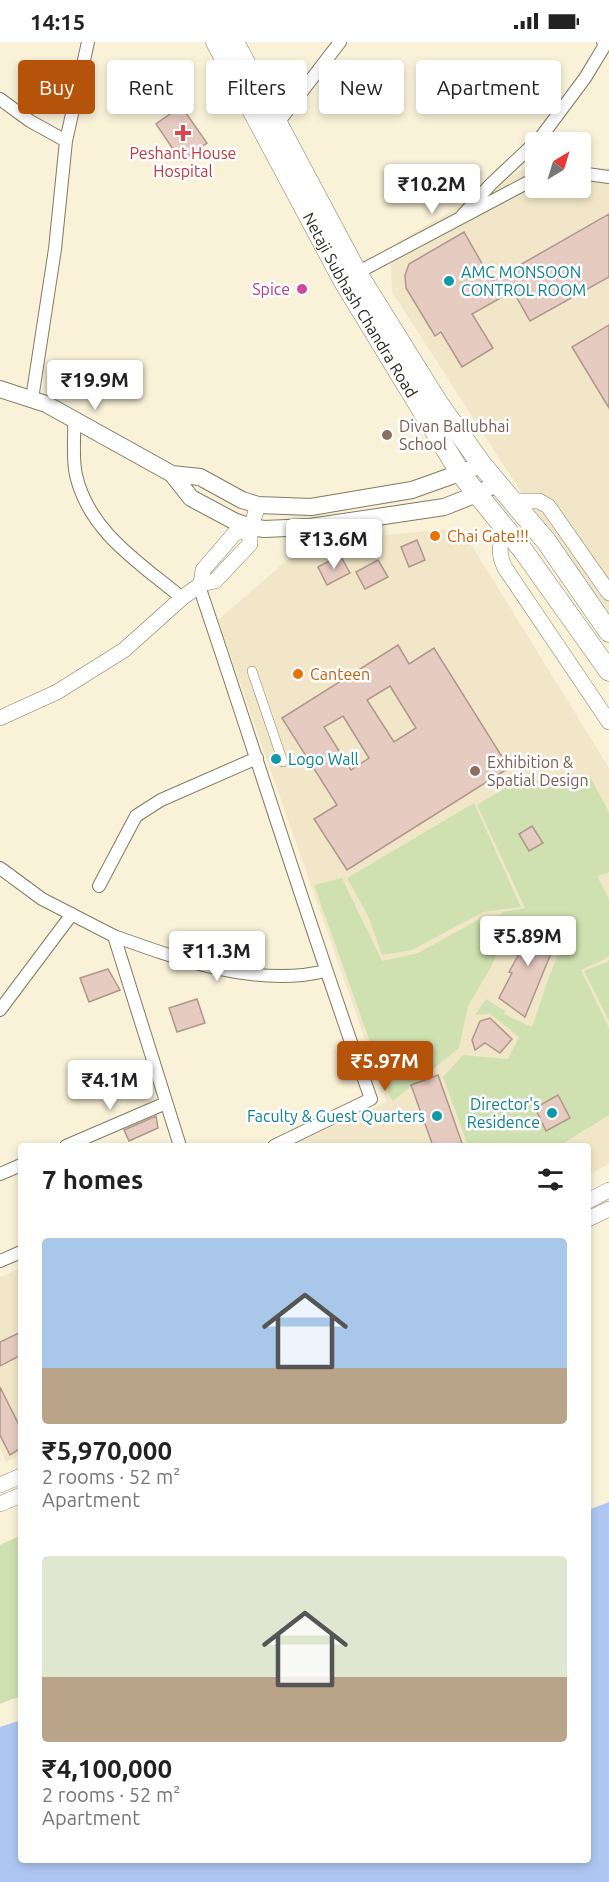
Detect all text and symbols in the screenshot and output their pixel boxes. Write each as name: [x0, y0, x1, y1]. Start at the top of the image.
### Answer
text: 14:15: [30, 9, 85, 34]
chip: Buy: [18, 60, 95, 114]
chip: Rent: [107, 60, 194, 114]
chip: Filters: [206, 60, 307, 114]
chip: New: [319, 60, 404, 114]
chip: Apartment: [416, 60, 561, 114]
marker: Peshant House Hospital: [174, 124, 192, 142]
north arrow: [525, 132, 591, 198]
map controls: [525, 132, 591, 198]
place label: Peshant House Hospital: [130, 144, 236, 180]
pin: ₹10.2M: [383, 164, 481, 215]
text: ₹10.2M: [398, 172, 466, 195]
street label: Netaji Subhash Chandra Road: [300, 209, 421, 401]
place label: AMC MONSOON CONTROL ROOM: [461, 263, 586, 299]
marker: AMC MONSOON CONTROL ROOM: [442, 274, 456, 288]
place label: Spice: [252, 280, 290, 298]
marker: Spice: [295, 282, 309, 296]
pin: ₹19.9M: [46, 360, 144, 411]
text: ₹19.9M: [61, 368, 129, 391]
place label: Divan Ballubhai School: [399, 417, 509, 453]
marker: Divan Ballubhai School: [380, 428, 394, 442]
pin: ₹13.6M: [285, 519, 383, 570]
text: ₹13.6M: [300, 527, 368, 550]
place label: Chai Gate!!!: [447, 527, 529, 545]
marker: Chai Gate!!!: [428, 529, 442, 543]
place label: Canteen: [310, 665, 370, 683]
marker: Canteen: [291, 667, 305, 681]
place label: Logo Wall: [288, 750, 359, 768]
marker: Logo Wall: [269, 752, 283, 766]
place label: Exhibition & Spatial Design: [487, 753, 589, 789]
marker: Exhibition & Spatial Design: [468, 764, 482, 778]
pin: ₹5.89M: [479, 916, 577, 967]
text: ₹5.89M: [494, 924, 562, 947]
pin: ₹11.3M: [168, 931, 266, 982]
text: ₹11.3M: [183, 939, 251, 962]
pin: ₹5.97M: [336, 1041, 434, 1092]
text: ₹5.97M: [351, 1049, 419, 1072]
pin: ₹4.1M: [68, 1060, 152, 1111]
text: ₹4.1M: [82, 1068, 138, 1091]
place label: Director's Residence: [467, 1095, 540, 1131]
marker: Director's Residence: [545, 1106, 559, 1120]
place label: Faculty & Guest Quarters: [247, 1107, 425, 1125]
marker: Faculty & Guest Quarters: [430, 1109, 444, 1123]
icon: filters: [534, 1163, 567, 1196]
text: 7 homes: [42, 1165, 143, 1194]
icon: home: [251, 1277, 359, 1385]
text: ₹5,970,000: [42, 1436, 172, 1465]
text: 2 rooms · 52 m²: [42, 1465, 180, 1488]
text: Apartment: [42, 1488, 140, 1511]
icon: home: [251, 1595, 359, 1703]
text: ₹4,100,000: [42, 1754, 172, 1783]
text: 2 rooms · 52 m²: [42, 1783, 180, 1806]
text: Apartment: [42, 1806, 140, 1829]

